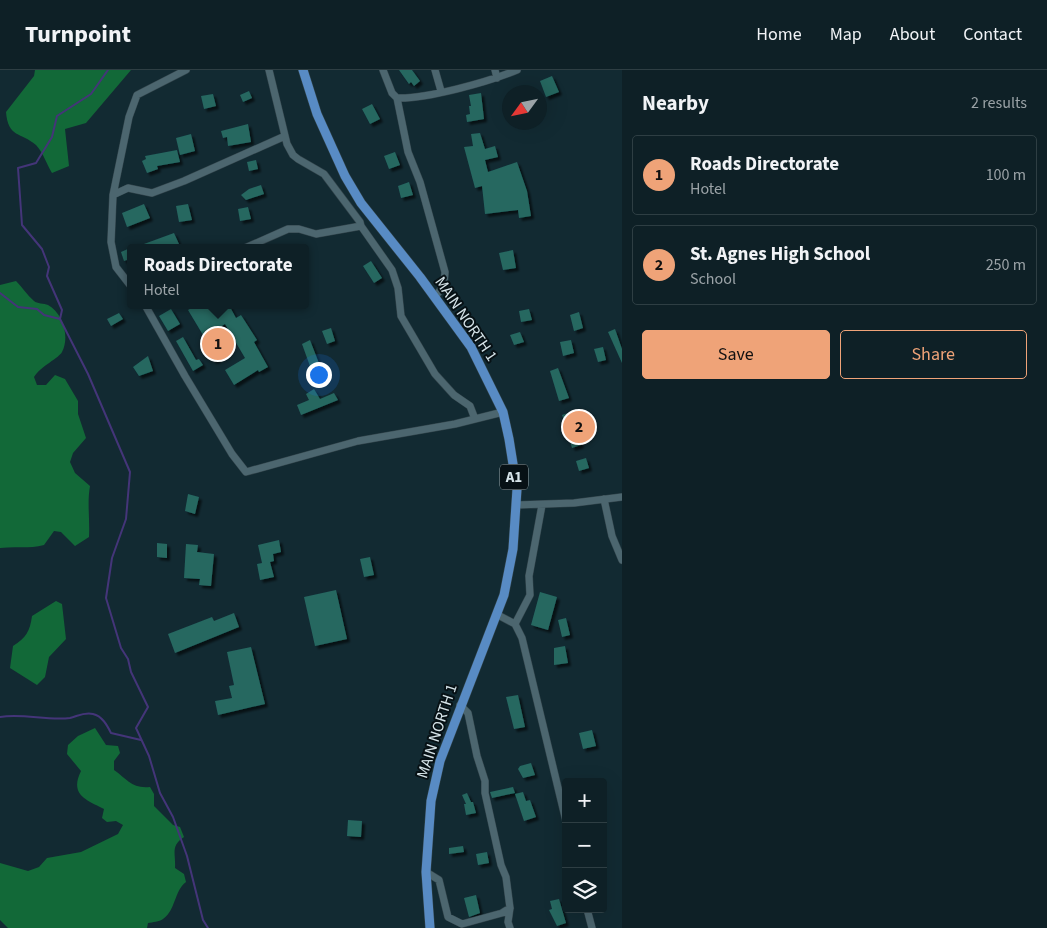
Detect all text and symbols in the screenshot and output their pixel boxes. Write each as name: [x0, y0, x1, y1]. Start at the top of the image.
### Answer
text: Turnpoint: [25, 17, 131, 52]
text: Home: [756, 22, 802, 47]
text: Map: [830, 22, 862, 47]
text: About: [890, 22, 935, 47]
text: Contact: [963, 22, 1022, 47]
north arrow: [502, 85, 547, 130]
text: Nearby: [642, 88, 709, 118]
text: 2 results: [971, 92, 1027, 114]
text: Roads Directorate: [690, 151, 839, 178]
text: 1: [655, 164, 663, 186]
text: 100 m: [986, 164, 1026, 186]
text: Hotel: [690, 178, 726, 200]
text: St. Agnes High School: [690, 241, 870, 268]
popup: [127, 244, 309, 309]
text: Roads Directorate: [143, 252, 293, 279]
text: 2: [655, 254, 663, 276]
text: 250 m: [986, 254, 1026, 276]
text: School: [690, 268, 736, 290]
street label: MAIN NORTH 1: [429, 272, 503, 366]
text: Hotel: [143, 279, 180, 301]
pin: 1: [202, 325, 234, 363]
button: Save: [642, 330, 830, 379]
button: Share: [840, 330, 1027, 379]
your location: [306, 362, 332, 388]
pin: 2: [563, 408, 595, 446]
road number: A1: [500, 464, 528, 490]
street label: MAIN NORTH 1: [411, 681, 463, 781]
map controls: [562, 778, 607, 913]
button: +: [562, 778, 607, 823]
button: −: [562, 823, 607, 868]
button: layers: [562, 868, 607, 913]

